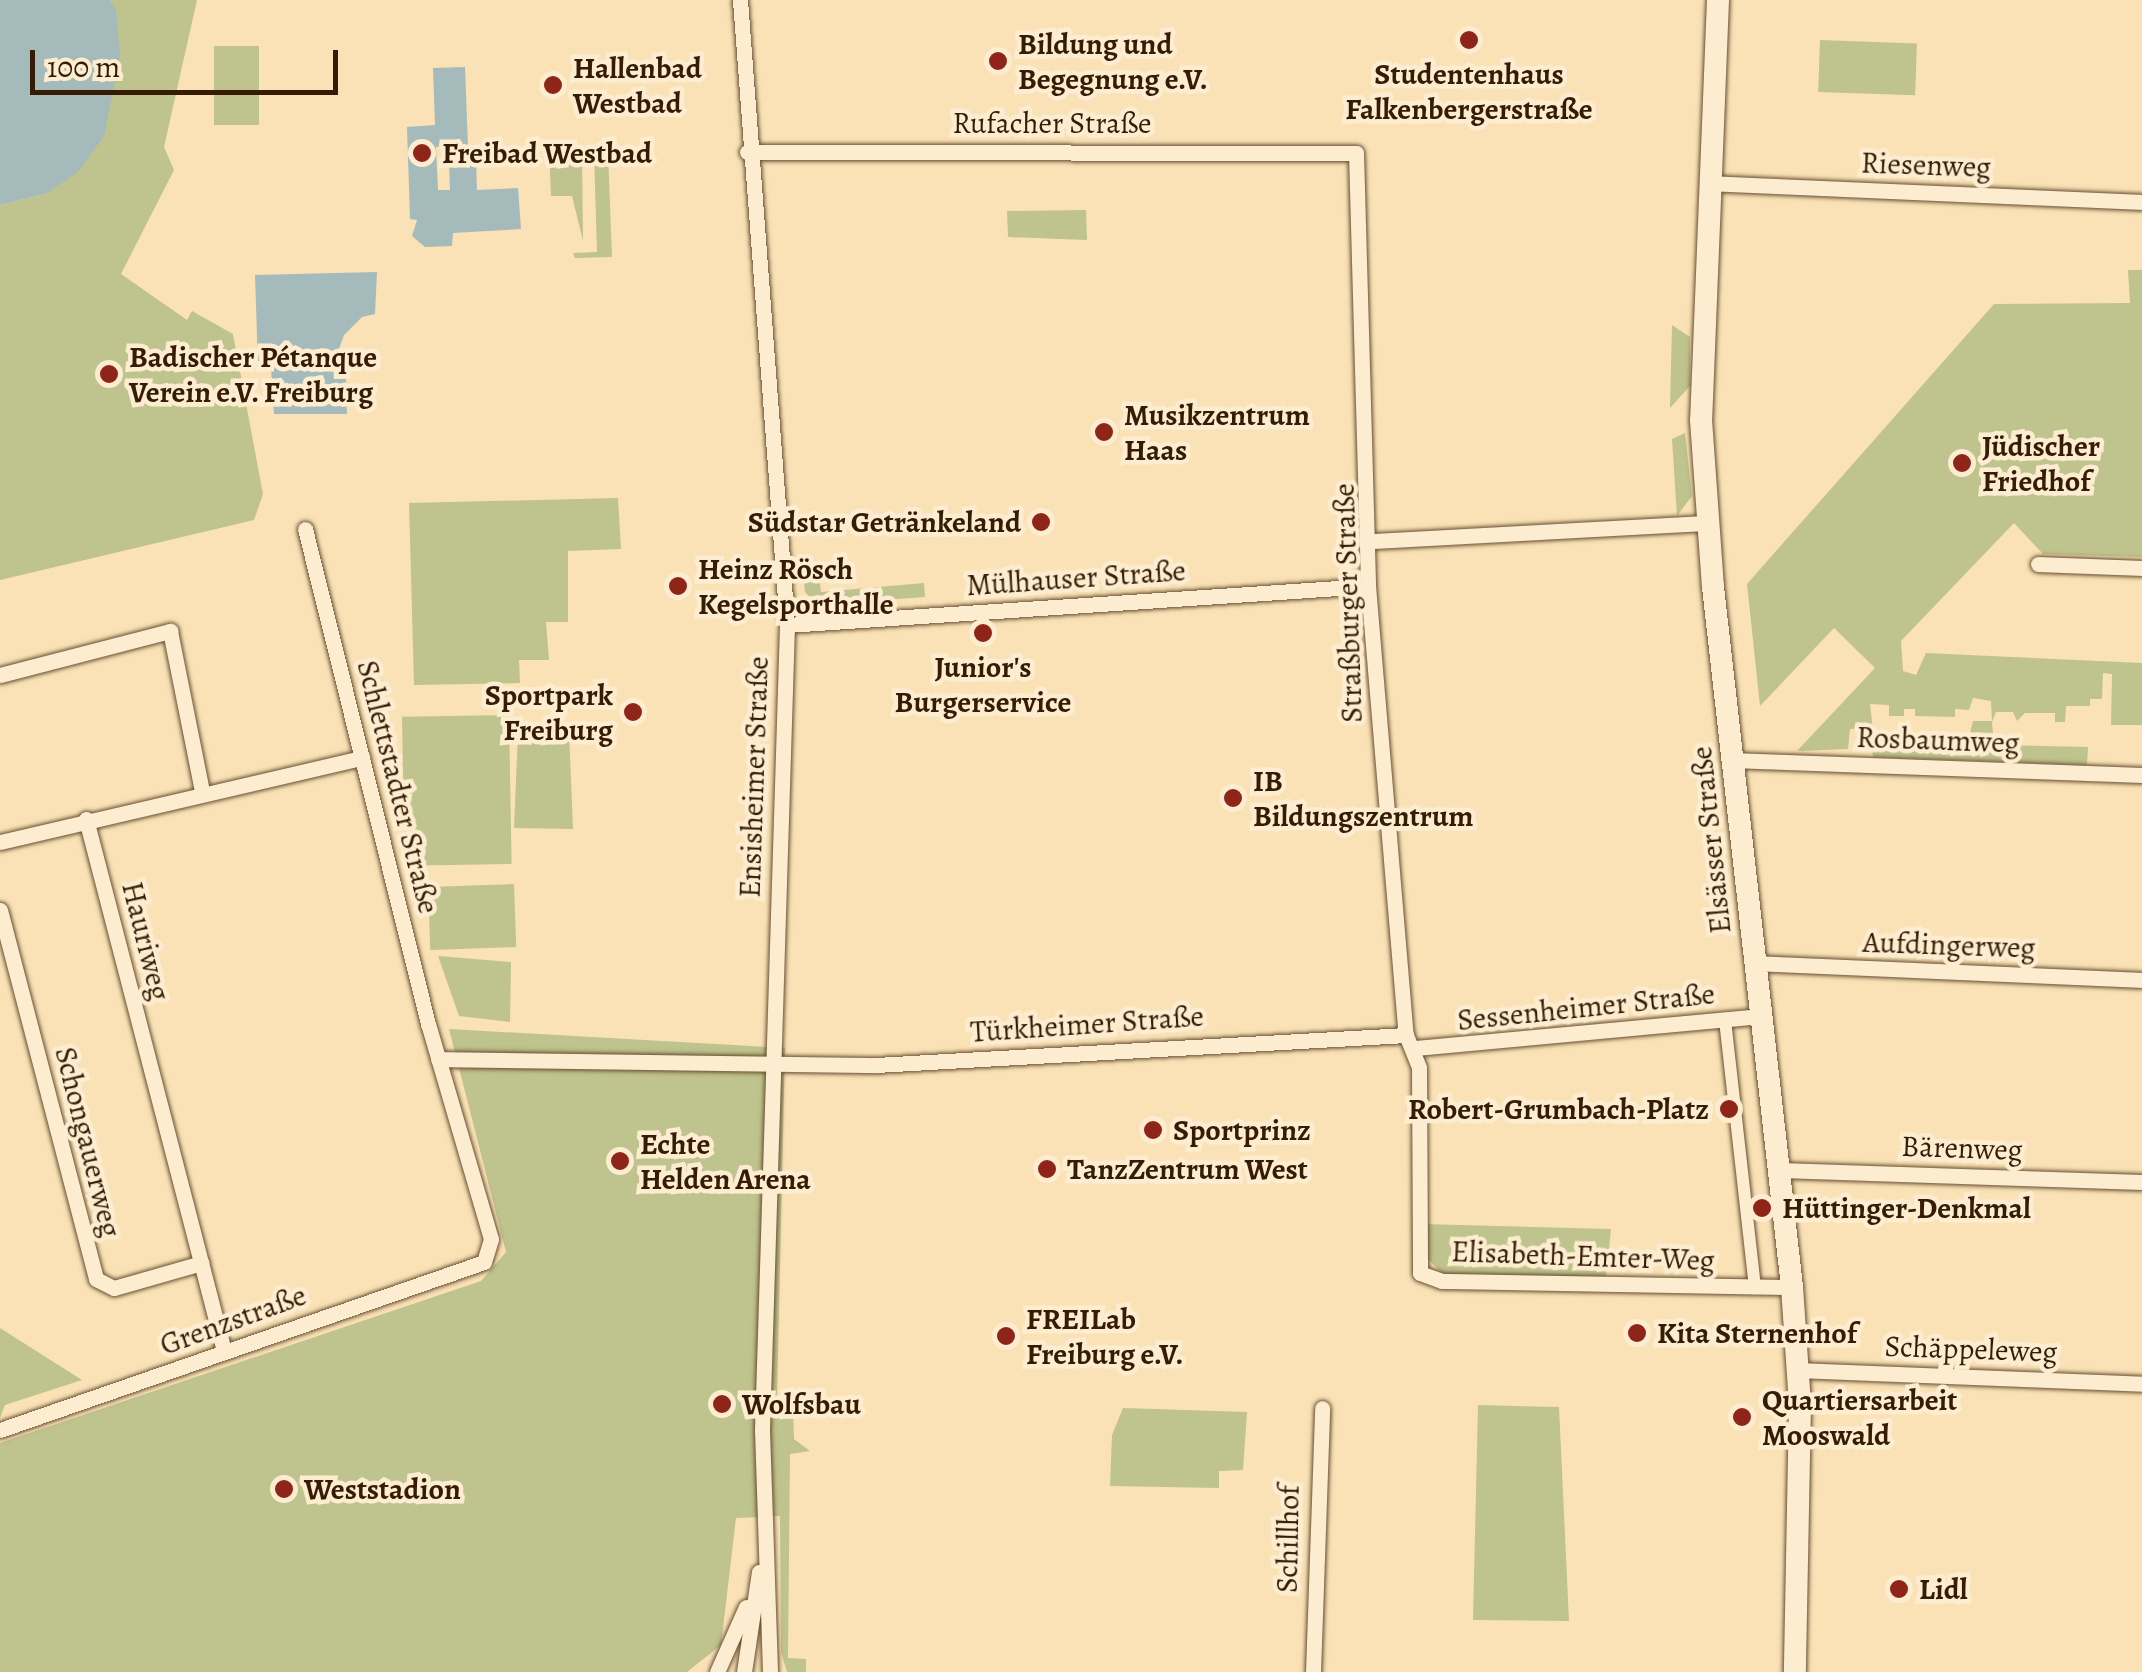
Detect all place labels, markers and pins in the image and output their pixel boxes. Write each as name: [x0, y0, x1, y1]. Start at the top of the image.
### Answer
place label: Bildung und Begegnung e.V.: [1018, 26, 1208, 96]
marker: Studentenhaus Falkenbergerstraße: [1458, 29, 1480, 51]
place label: Hallenbad Westbad: [573, 50, 702, 120]
marker: Bildung und Begegnung e.V.: [987, 50, 1009, 72]
place label: Studentenhaus Falkenbergerstraße: [1345, 56, 1593, 126]
marker: Hallenbad Westbad: [542, 74, 564, 96]
place label: Freibad Westbad: [442, 135, 652, 171]
marker: Freibad Westbad: [411, 142, 433, 164]
place label: Badischer Pétanque Verein e.V. Freiburg: [129, 339, 377, 410]
marker: Badischer Pétanque Verein e.V. Freiburg: [98, 363, 120, 385]
place label: Musikzentrum Haas: [1124, 397, 1310, 468]
marker: Musikzentrum Haas: [1093, 421, 1115, 443]
place label: Jüdischer Friedhof: [1982, 428, 2100, 498]
marker: Jüdischer Friedhof: [1951, 452, 1973, 474]
place label: Südstar Getränkeland: [748, 504, 1021, 540]
marker: Südstar Getränkeland: [1030, 511, 1052, 533]
place label: Heinz Rösch Kegelsporthalle: [698, 551, 894, 622]
marker: Heinz Rösch Kegelsporthalle: [667, 575, 689, 597]
marker: Junior's Burgerservice: [972, 622, 994, 644]
place label: Junior's Burgerservice: [895, 649, 1071, 720]
place label: Sportpark Freiburg: [485, 677, 613, 748]
marker: Sportpark Freiburg: [622, 701, 644, 723]
place label: IB Bildungszentrum: [1253, 763, 1473, 834]
marker: IB Bildungszentrum: [1222, 787, 1244, 809]
place label: Robert-Grumbach-Platz: [1408, 1091, 1709, 1127]
marker: Robert-Grumbach-Platz: [1718, 1098, 1740, 1120]
place label: Sportprinz: [1173, 1112, 1311, 1148]
marker: Sportprinz: [1142, 1119, 1164, 1141]
place label: Echte Helden Arena: [640, 1126, 811, 1196]
marker: Echte Helden Arena: [609, 1150, 631, 1172]
place label: TanzZentrum West: [1067, 1151, 1308, 1187]
marker: TanzZentrum West: [1036, 1158, 1058, 1180]
place label: Hüttinger-Denkmal: [1782, 1190, 2031, 1226]
marker: Hüttinger-Denkmal: [1751, 1197, 1773, 1219]
place label: FREILab Freiburg e.V.: [1026, 1301, 1184, 1372]
place label: Kita Sternenhof: [1657, 1315, 1857, 1351]
marker: Kita Sternenhof: [1626, 1322, 1648, 1344]
marker: FREILab Freiburg e.V.: [995, 1325, 1017, 1347]
place label: Quartiersarbeit Mooswald: [1762, 1382, 1957, 1452]
place label: Wolfsbau: [742, 1386, 861, 1422]
marker: Wolfsbau: [711, 1393, 733, 1415]
marker: Quartiersarbeit Mooswald: [1731, 1406, 1753, 1428]
place label: Weststadion: [304, 1471, 461, 1507]
marker: Weststadion: [273, 1478, 295, 1500]
place label: Lidl: [1919, 1571, 1968, 1607]
marker: Lidl: [1888, 1578, 1910, 1600]

